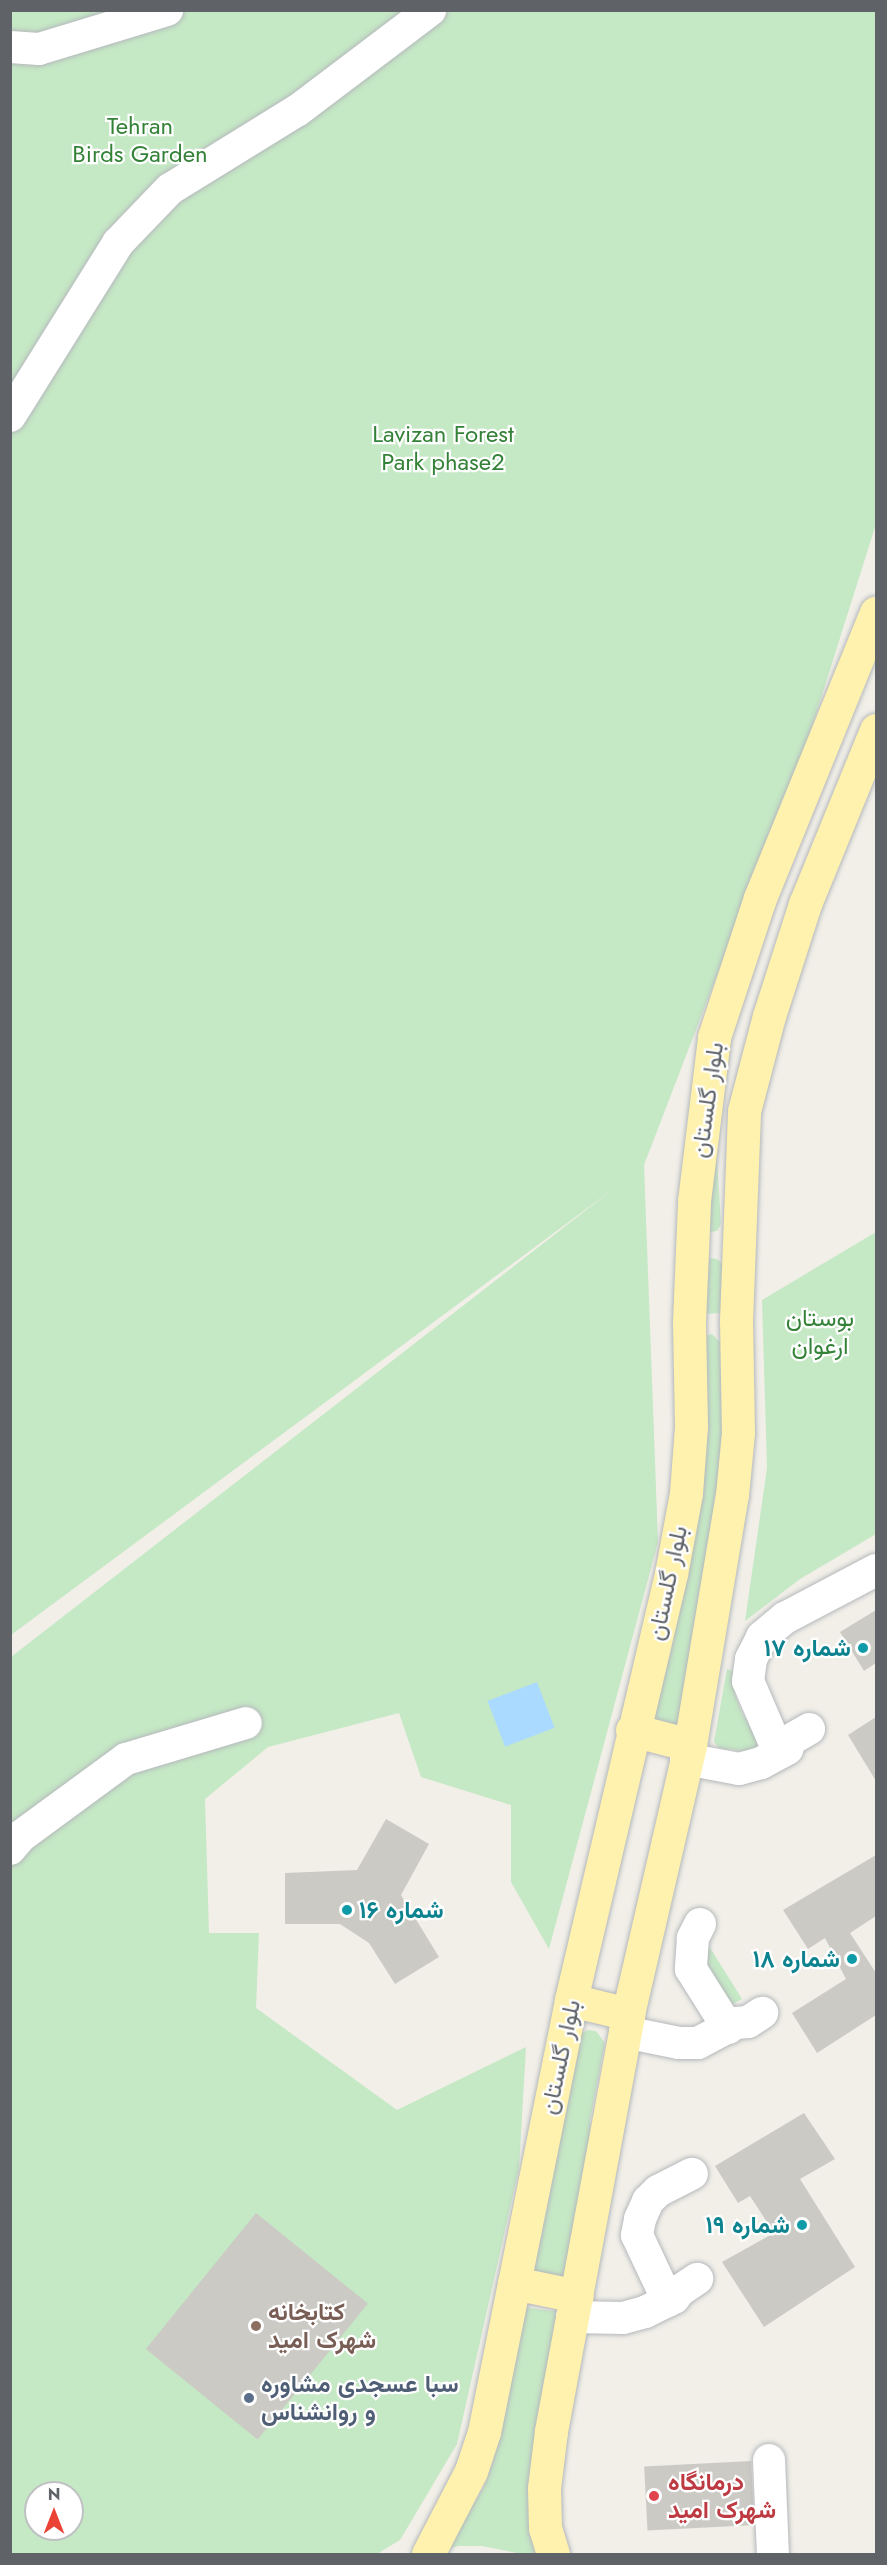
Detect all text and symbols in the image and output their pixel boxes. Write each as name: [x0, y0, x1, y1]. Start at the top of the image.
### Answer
park label: Tehran Birds Garden: [72, 112, 208, 168]
park label: Lavizan Forest Park phase2: [372, 420, 514, 476]
street label: بلوار گلستان: [685, 1040, 729, 1160]
park label: بوستان ارغوان: [786, 1304, 854, 1360]
street label: بلوار گلستان: [641, 1523, 693, 1643]
place label: شماره ۱۷: [764, 1634, 851, 1662]
marker: شماره ۱۷: [856, 1641, 870, 1655]
place label: شماره ۱۶: [359, 1896, 444, 1924]
marker: شماره ۱۶: [340, 1903, 354, 1917]
place label: شماره ۱۸: [753, 1945, 840, 1973]
marker: شماره ۱۸: [845, 1952, 859, 1966]
street label: بلوار گلستان: [534, 1997, 586, 2117]
place label: شماره ۱۹: [705, 2211, 790, 2239]
marker: شماره ۱۹: [795, 2218, 809, 2232]
place label: کتابخانه شهرک امید: [268, 2298, 376, 2354]
marker: کتابخانه شهرک امید: [249, 2319, 263, 2333]
place label: سبا عسجدی مشاوره و روانشناس: [261, 2370, 459, 2426]
marker: سبا عسجدی مشاوره و روانشناس: [242, 2391, 256, 2405]
place label: درمانگاه شهرک امید: [668, 2468, 776, 2524]
north arrow: [24, 2481, 84, 2541]
text: N: [48, 2483, 60, 2506]
marker: درمانگاه شهرک امید: [645, 2487, 663, 2505]

